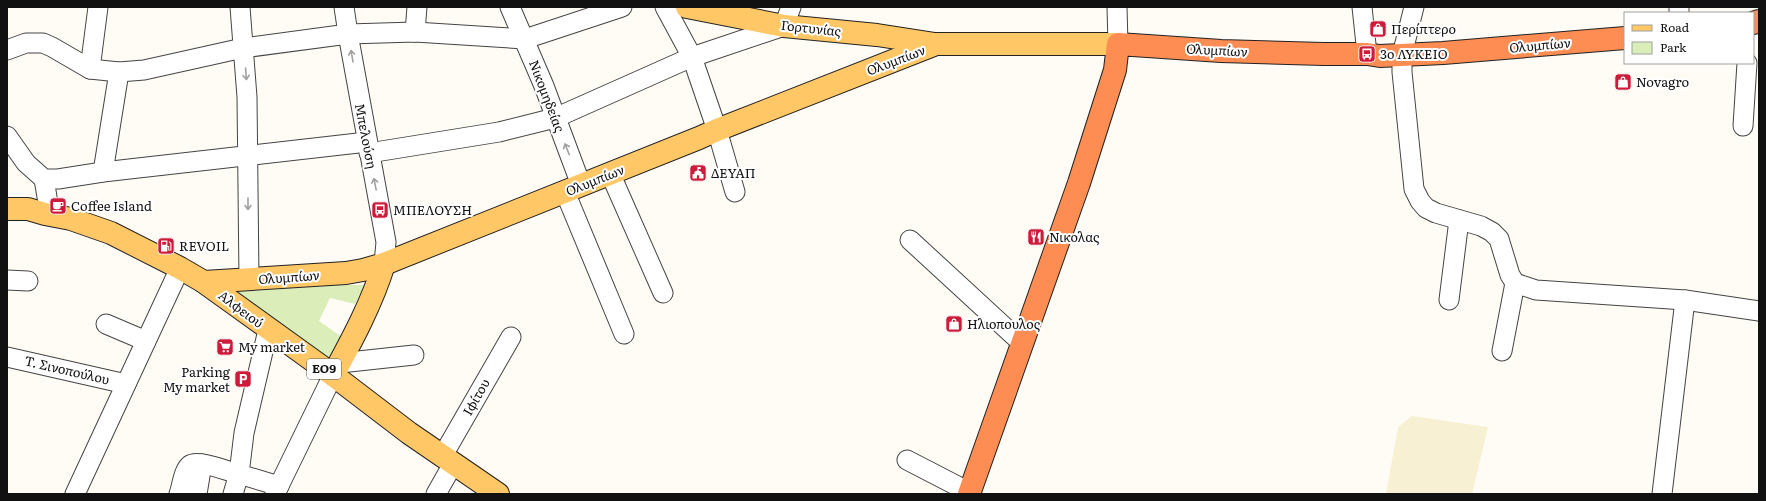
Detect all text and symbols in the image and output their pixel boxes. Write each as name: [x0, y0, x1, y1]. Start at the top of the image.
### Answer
legend: [1624, 12, 1754, 64]
street label: Γορτυνίας: [780, 15, 843, 40]
text: Road: [1660, 18, 1690, 36]
shop icon: Περίπτερο: [1368, 19, 1388, 39]
place label: Περίπτερο: [1391, 19, 1456, 38]
street label: Ολυμπίων: [1508, 32, 1571, 57]
street label: Ολυμπίων: [1186, 38, 1248, 61]
text: Park: [1660, 38, 1687, 56]
street label: Ολυμπίων: [864, 40, 928, 79]
bus stop icon: 3ο ΛΥΚΕΙΟ: [1357, 44, 1377, 64]
place label: 3ο ΛΥΚΕΙΟ: [1380, 44, 1448, 63]
one-way arrow: [347, 50, 355, 63]
street label: Νικομηδείας: [525, 57, 570, 135]
one-way arrow: [242, 67, 249, 80]
shop icon: Novagro: [1613, 72, 1633, 92]
place label: Novagro: [1636, 72, 1689, 91]
street label: Μπελούση: [351, 102, 382, 170]
one-way arrow: [563, 143, 571, 155]
street label: Ολυμπίων: [563, 159, 627, 200]
public building icon: ΔΕΥΑΠ: [688, 163, 708, 183]
place label: ΔΕΥΑΠ: [711, 163, 756, 182]
one-way arrow: [371, 178, 379, 191]
cafe icon: Coffee Island: [48, 196, 68, 216]
place label: Coffee Island: [71, 196, 152, 215]
one-way arrow: [244, 197, 252, 210]
bus stop icon: ΜΠΕΛΟΥΣΗ: [370, 200, 390, 220]
place label: ΜΠΕΛΟΥΣΗ: [393, 200, 472, 219]
restaurant icon: Νικολας: [1026, 227, 1046, 247]
place label: Νικολας: [1049, 227, 1100, 246]
fuel station icon: REVOIL: [156, 236, 176, 256]
place label: REVOIL: [179, 236, 229, 255]
street label: Ολυμπίων: [258, 265, 320, 288]
street label: Αλφειού: [215, 285, 268, 332]
shop icon: Ηλιοπουλος: [944, 314, 964, 334]
place label: Ηλιοπουλος: [967, 314, 1041, 333]
supermarket icon: My market: [215, 337, 235, 357]
place label: My market: [238, 337, 306, 356]
street label: Τ. Σινοπούλου: [23, 351, 111, 389]
road number: ΕΟ9: [307, 359, 341, 379]
place label: Parking My market: [163, 362, 231, 396]
parking icon: Parking My market: [233, 369, 253, 389]
street label: Ιφίτου: [457, 375, 494, 419]

